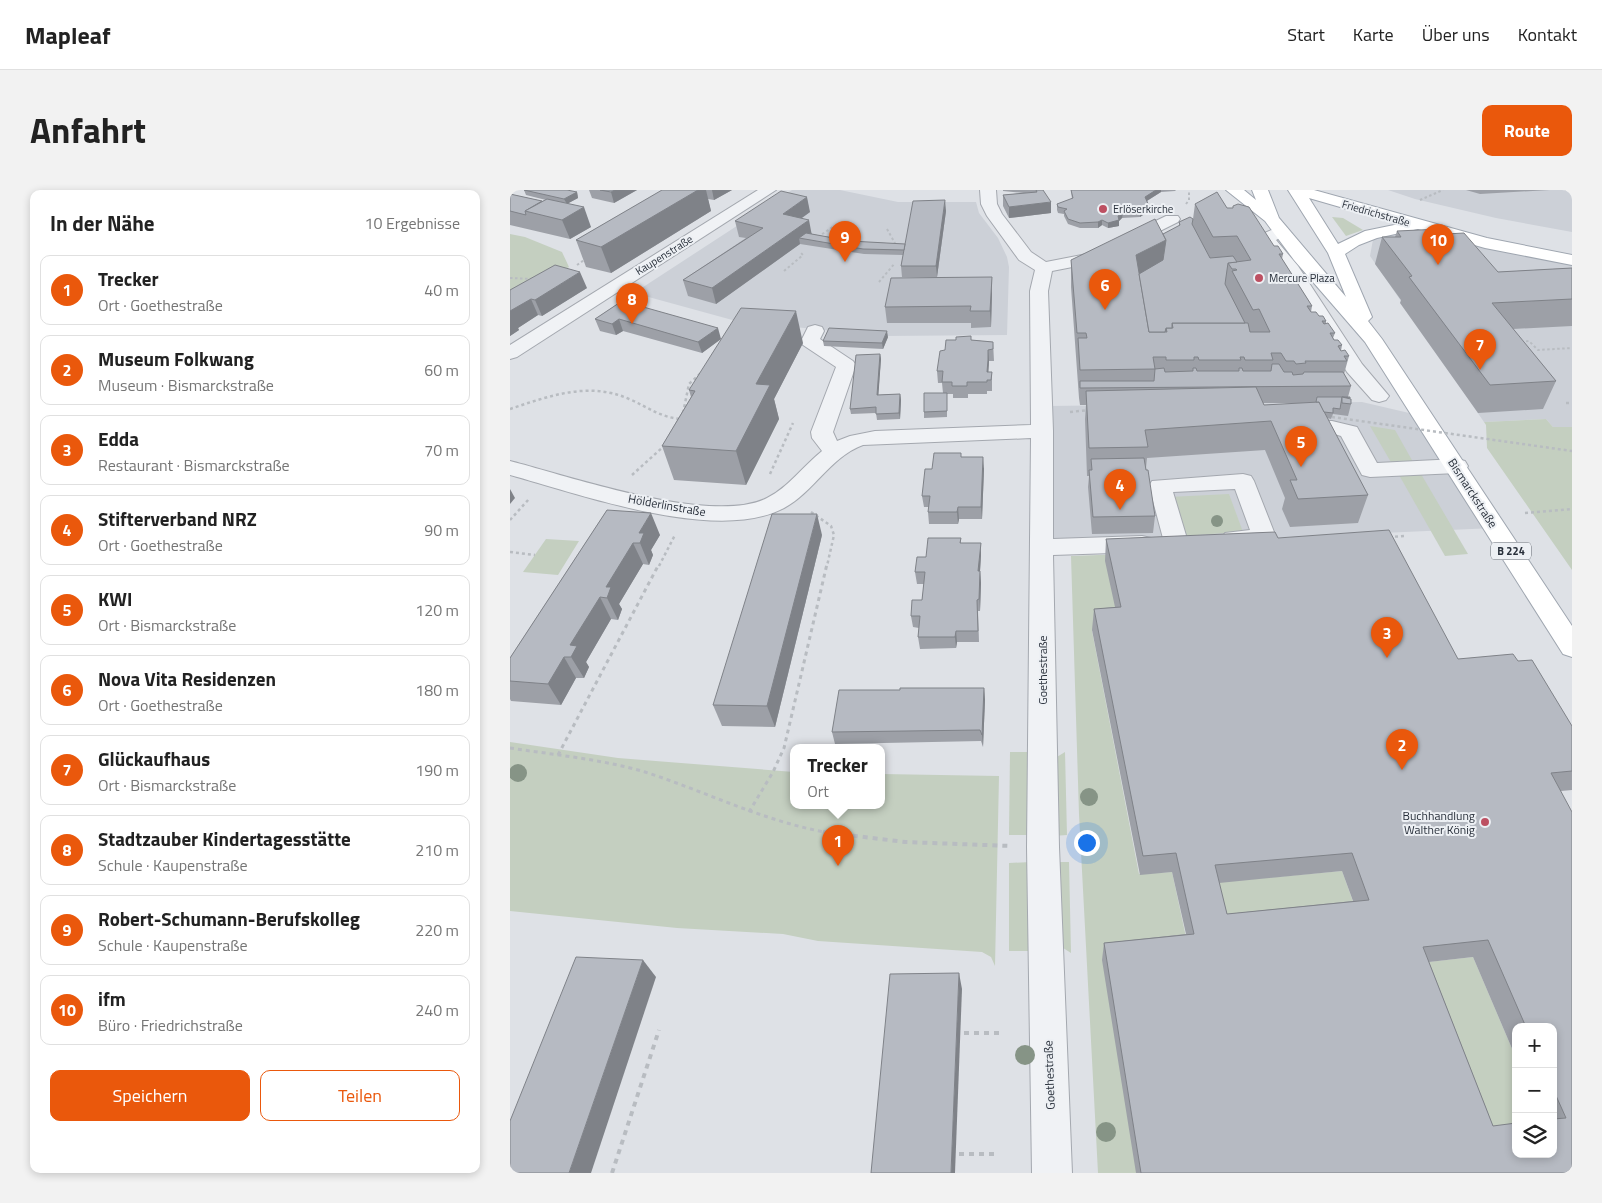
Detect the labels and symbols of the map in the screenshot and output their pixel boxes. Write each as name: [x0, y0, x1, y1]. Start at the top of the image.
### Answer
street label: Friedrichstraße: [1340, 196, 1412, 230]
place label: Erlöserkirche: [1113, 201, 1174, 217]
marker: Erlöserkirche: [1097, 203, 1109, 215]
pin: 9: [829, 221, 861, 262]
pin: 10: [1422, 224, 1454, 265]
street label: Kaupenstraße: [632, 231, 696, 279]
pin: 6: [1089, 269, 1121, 310]
place label: Mercure Plaza: [1269, 270, 1335, 286]
marker: Mercure Plaza: [1253, 272, 1265, 284]
pin: 8: [616, 283, 648, 324]
pin: 7: [1464, 329, 1496, 370]
pin: 5: [1285, 426, 1317, 467]
street label: Bismarckstraße: [1443, 454, 1503, 532]
pin: 4: [1104, 469, 1136, 510]
street label: Hölderlinstraße: [627, 489, 707, 521]
road number: B 224: [1491, 542, 1531, 560]
pin: 3: [1371, 617, 1403, 658]
street label: Goethestraße: [1033, 635, 1052, 705]
pin: 2: [1386, 729, 1418, 770]
place label: Buchhandlung Walther König: [1403, 806, 1475, 839]
marker: Buchhandlung Walther König: [1479, 816, 1491, 828]
pin: 1: [822, 825, 854, 866]
your location: [1074, 830, 1100, 856]
street label: Goethestraße: [1038, 1040, 1060, 1110]

